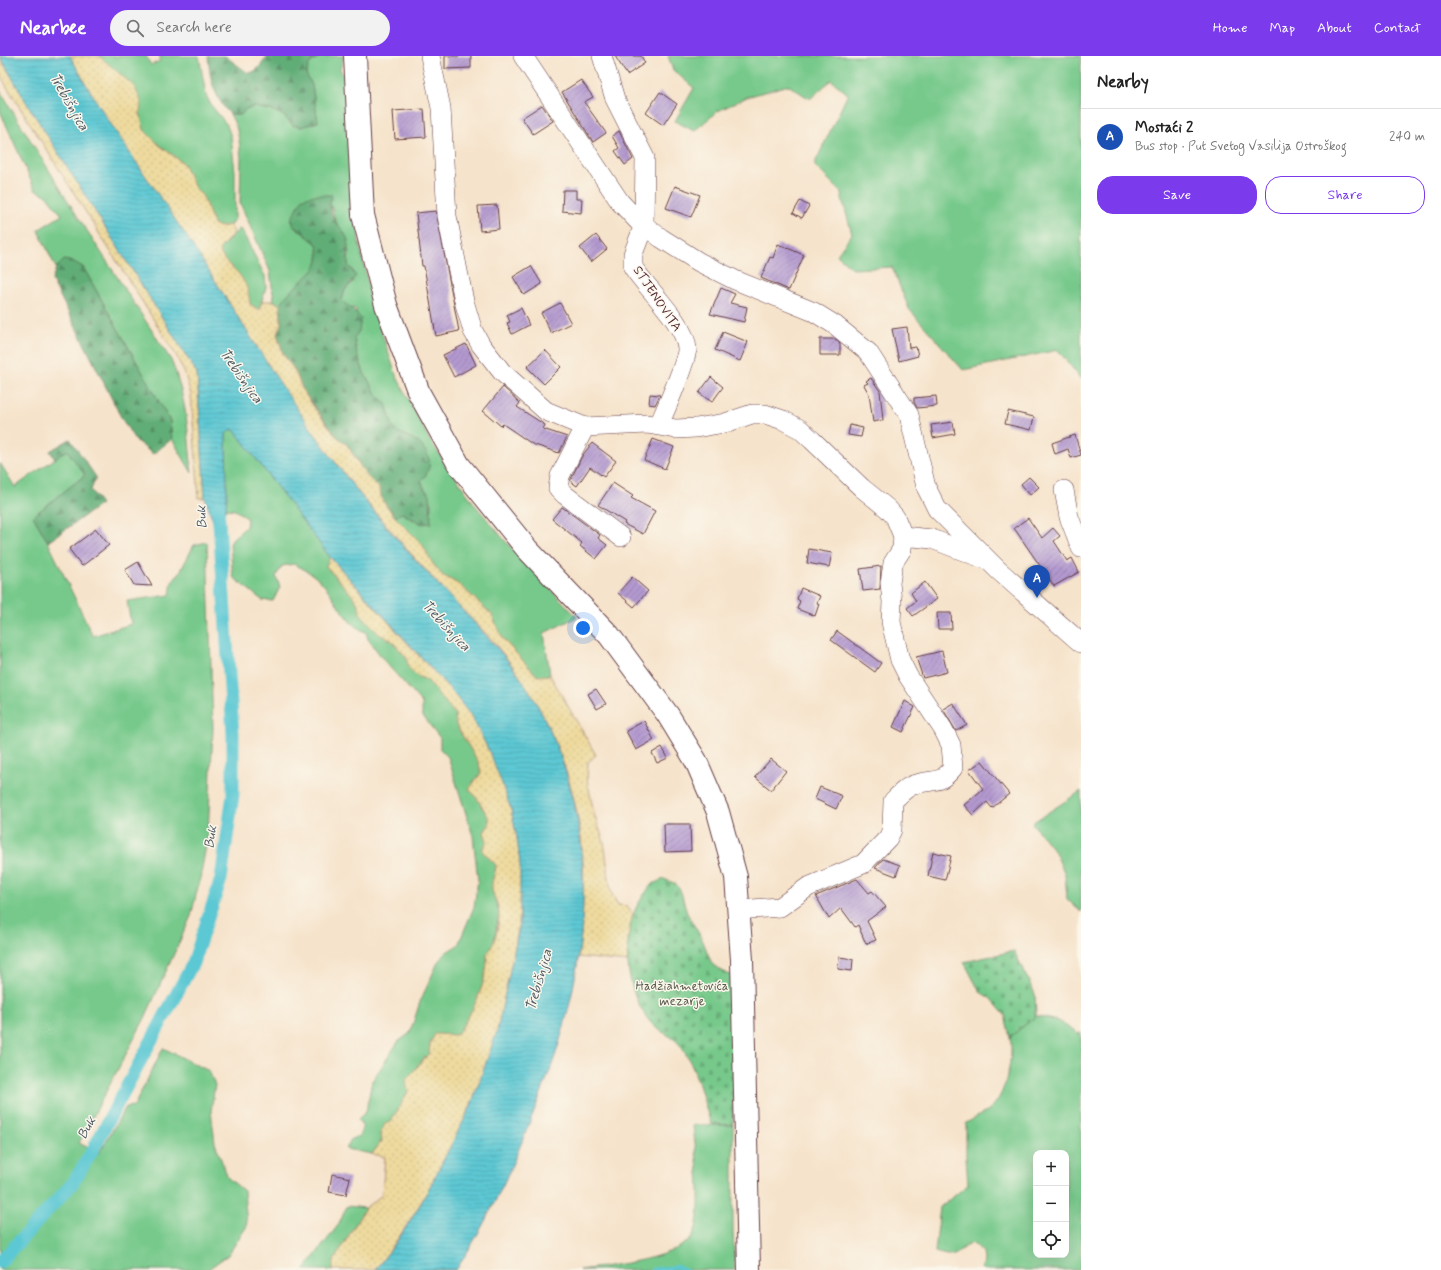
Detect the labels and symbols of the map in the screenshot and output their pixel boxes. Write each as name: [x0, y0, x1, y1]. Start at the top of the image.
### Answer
water label: Trebišnjica: [45, 70, 93, 134]
street label: STJENOVITA: [629, 263, 685, 335]
water label: Trebišnjica: [215, 345, 267, 407]
water label: Buk: [193, 504, 211, 529]
pin: A: [1024, 565, 1050, 598]
water label: Trebišnjica: [418, 597, 474, 655]
your location: [573, 618, 593, 638]
water label: Buk: [200, 823, 222, 850]
water label: Trebišnjica: [522, 947, 556, 1013]
park label: Hadžiahmetovića mezarje: [635, 978, 729, 1010]
water label: Buk: [74, 1113, 101, 1142]

